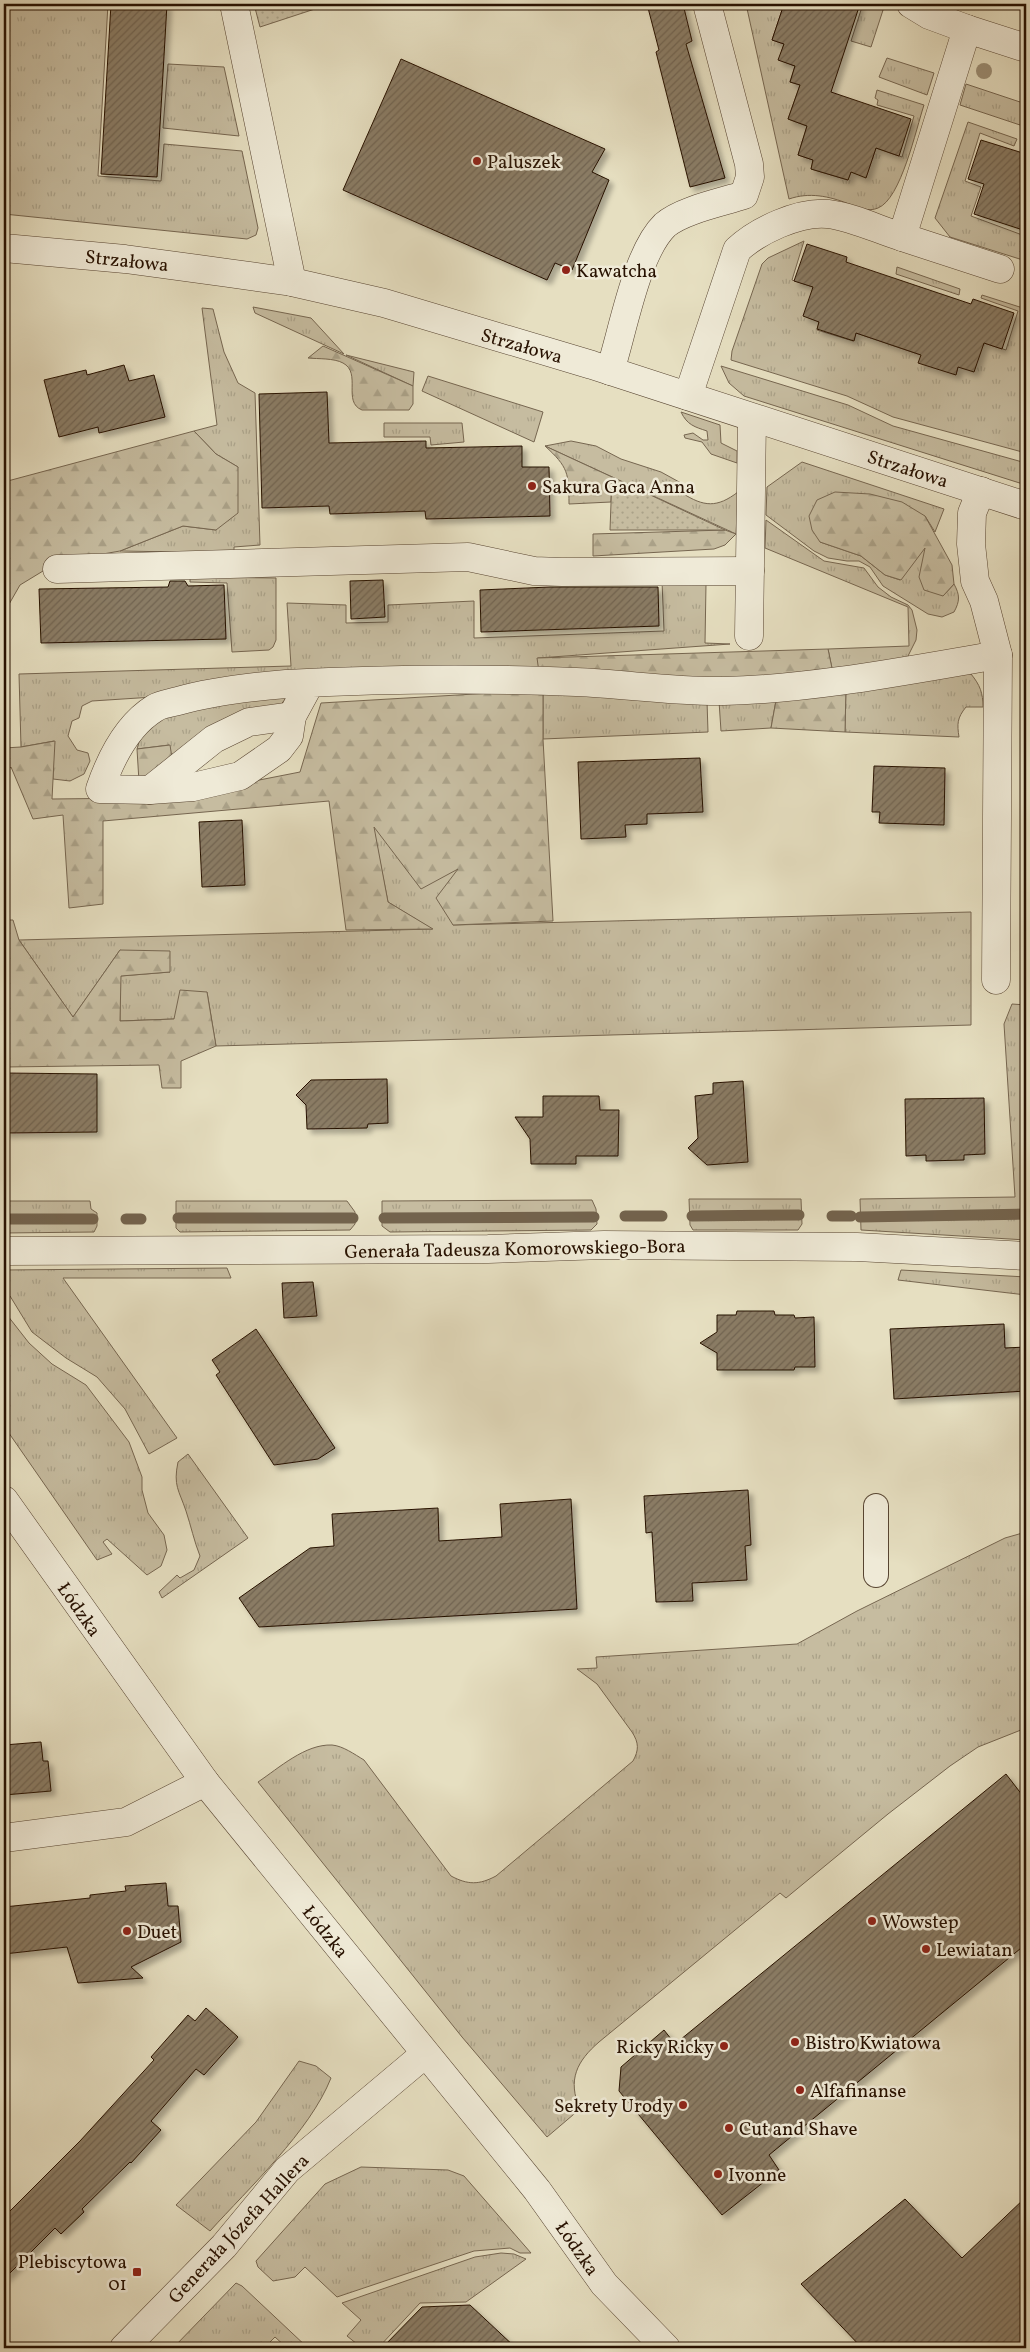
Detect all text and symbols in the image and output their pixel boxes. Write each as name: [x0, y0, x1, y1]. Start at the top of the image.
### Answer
place label: Paluszek: [487, 150, 561, 176]
marker: Paluszek: [471, 155, 483, 167]
street label: Strzałowa: [84, 245, 170, 279]
place label: Kawatcha: [576, 259, 657, 285]
marker: Kawatcha: [560, 264, 572, 276]
street label: Strzałowa: [478, 323, 565, 371]
street label: Strzałowa: [863, 445, 951, 495]
place label: Sakura Gaca Anna: [542, 475, 695, 501]
marker: Sakura Gaca Anna: [526, 480, 538, 492]
street label: Generała Tadeusza Komorowskiego-Bora: [344, 1234, 686, 1266]
street label: Łódzka: [50, 1578, 106, 1643]
street label: Łódzka: [295, 1900, 354, 1964]
place label: Wowstep: [882, 1910, 959, 1936]
marker: Wowstep: [866, 1915, 878, 1927]
place label: Duet: [137, 1920, 178, 1946]
marker: Duet: [121, 1925, 133, 1937]
place label: Lewiatan: [936, 1938, 1013, 1964]
marker: Lewiatan: [920, 1943, 932, 1955]
place label: Bistro Kwiatowa: [805, 2031, 941, 2057]
place label: Ricky Ricky: [616, 2035, 714, 2061]
marker: Bistro Kwiatowa: [789, 2036, 801, 2048]
marker: Ricky Ricky: [718, 2040, 730, 2052]
place label: Alfafinanse: [810, 2079, 906, 2105]
marker: Alfafinanse: [794, 2084, 806, 2096]
place label: Sekrety Urody: [554, 2094, 673, 2120]
marker: Sekrety Urody: [677, 2099, 689, 2111]
place label: Cut and Shave: [739, 2117, 857, 2143]
marker: Cut and Shave: [723, 2122, 735, 2134]
street label: Generała Józefa Hallera: [163, 2149, 316, 2310]
place label: Ivonne: [728, 2163, 786, 2189]
marker: Ivonne: [712, 2168, 724, 2180]
street label: Łódzka: [548, 2217, 604, 2282]
place label: Plebiscytowa 01: [18, 2250, 127, 2298]
marker: Plebiscytowa 01: [131, 2266, 143, 2278]

